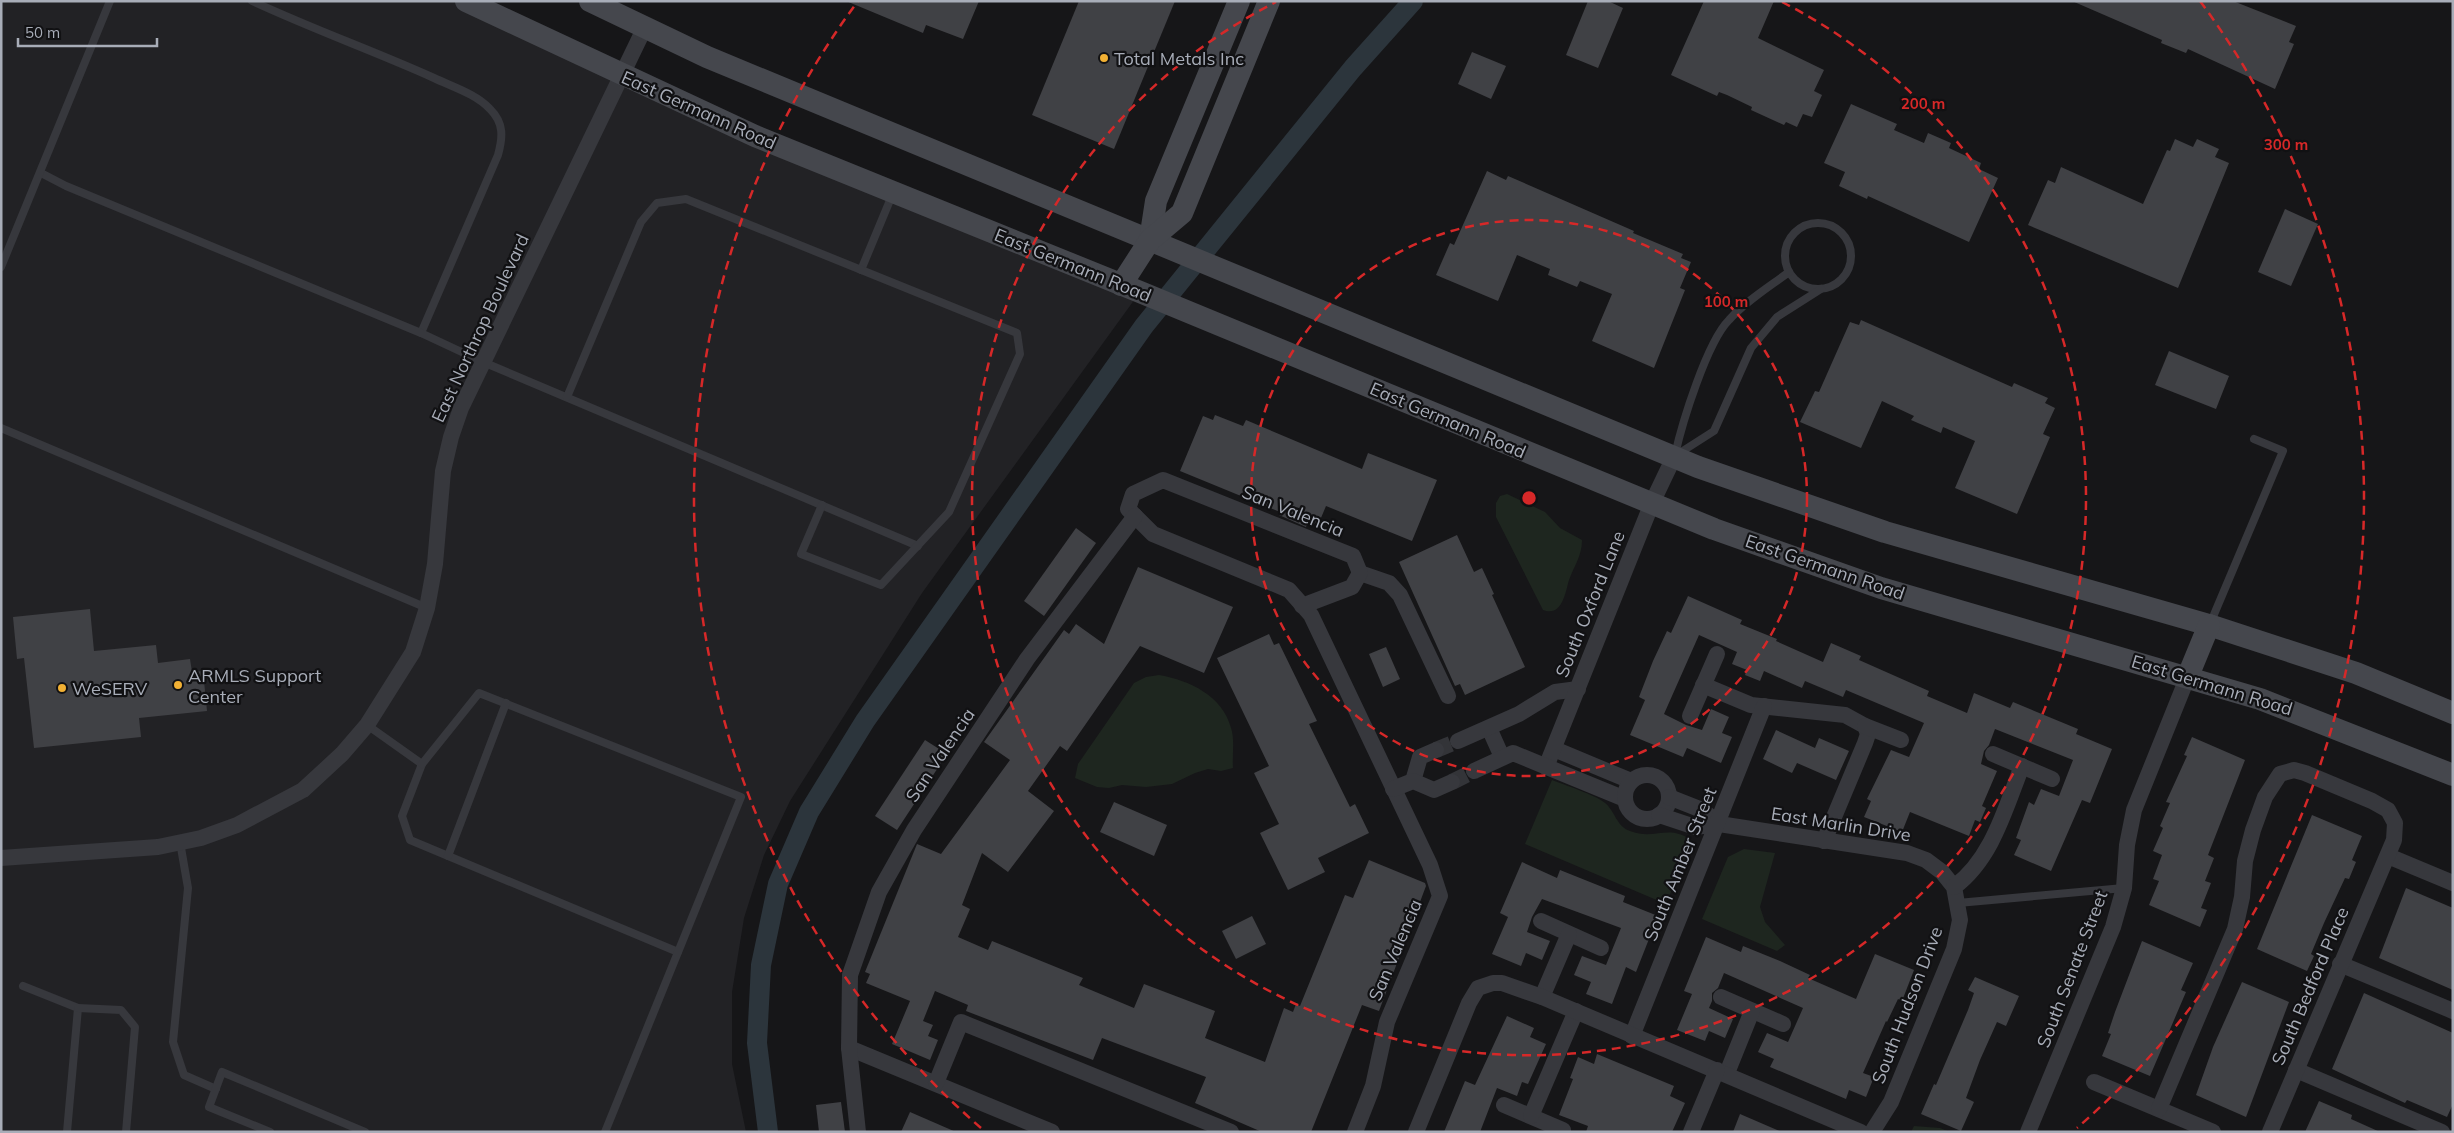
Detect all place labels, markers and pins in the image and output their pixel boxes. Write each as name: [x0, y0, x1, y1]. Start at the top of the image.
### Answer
place label: Total Metals Inc: [1114, 47, 1244, 70]
marker: Total Metals Inc: [1098, 52, 1110, 64]
centre of rings: [1520, 489, 1538, 507]
place label: ARMLS Support Center: [188, 664, 321, 708]
place label: WeSERV: [72, 677, 148, 700]
marker: ARMLS Support Center: [172, 679, 184, 691]
marker: WeSERV: [56, 682, 68, 694]

